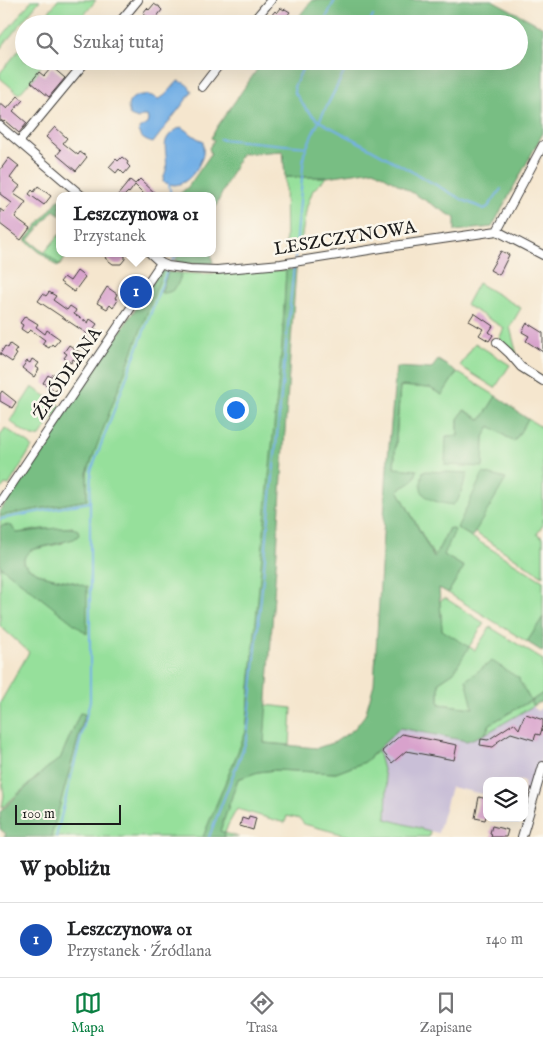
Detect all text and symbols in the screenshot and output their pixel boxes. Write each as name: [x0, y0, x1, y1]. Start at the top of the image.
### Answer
search box: [15, 15, 528, 70]
icon: search: [33, 29, 61, 57]
text: Szukaj tutaj: [73, 31, 164, 55]
popup: [56, 192, 216, 257]
text: Leszczynowa 01: [73, 203, 199, 227]
street label: LESZCZYNOWA: [272, 216, 419, 262]
text: Przystanek: [73, 227, 146, 247]
pin: 1: [120, 273, 152, 311]
street label: ŹRÓDLANA: [27, 321, 108, 425]
your location: [223, 397, 249, 423]
map controls: [483, 777, 528, 822]
button: layers: [483, 777, 528, 822]
scale bar: [15, 802, 121, 825]
text: 100 m: [22, 805, 55, 823]
text: W pobliżu: [20, 856, 110, 883]
text: Leszczynowa 01: [67, 918, 192, 942]
text: 1: [33, 930, 39, 950]
text: 140 m: [485, 930, 523, 950]
text: Przystanek · Źródlana: [67, 942, 211, 962]
tab: Mapa: [71, 989, 104, 1037]
tab: Trasa: [246, 989, 278, 1037]
tab: Zapisane: [420, 989, 472, 1037]

